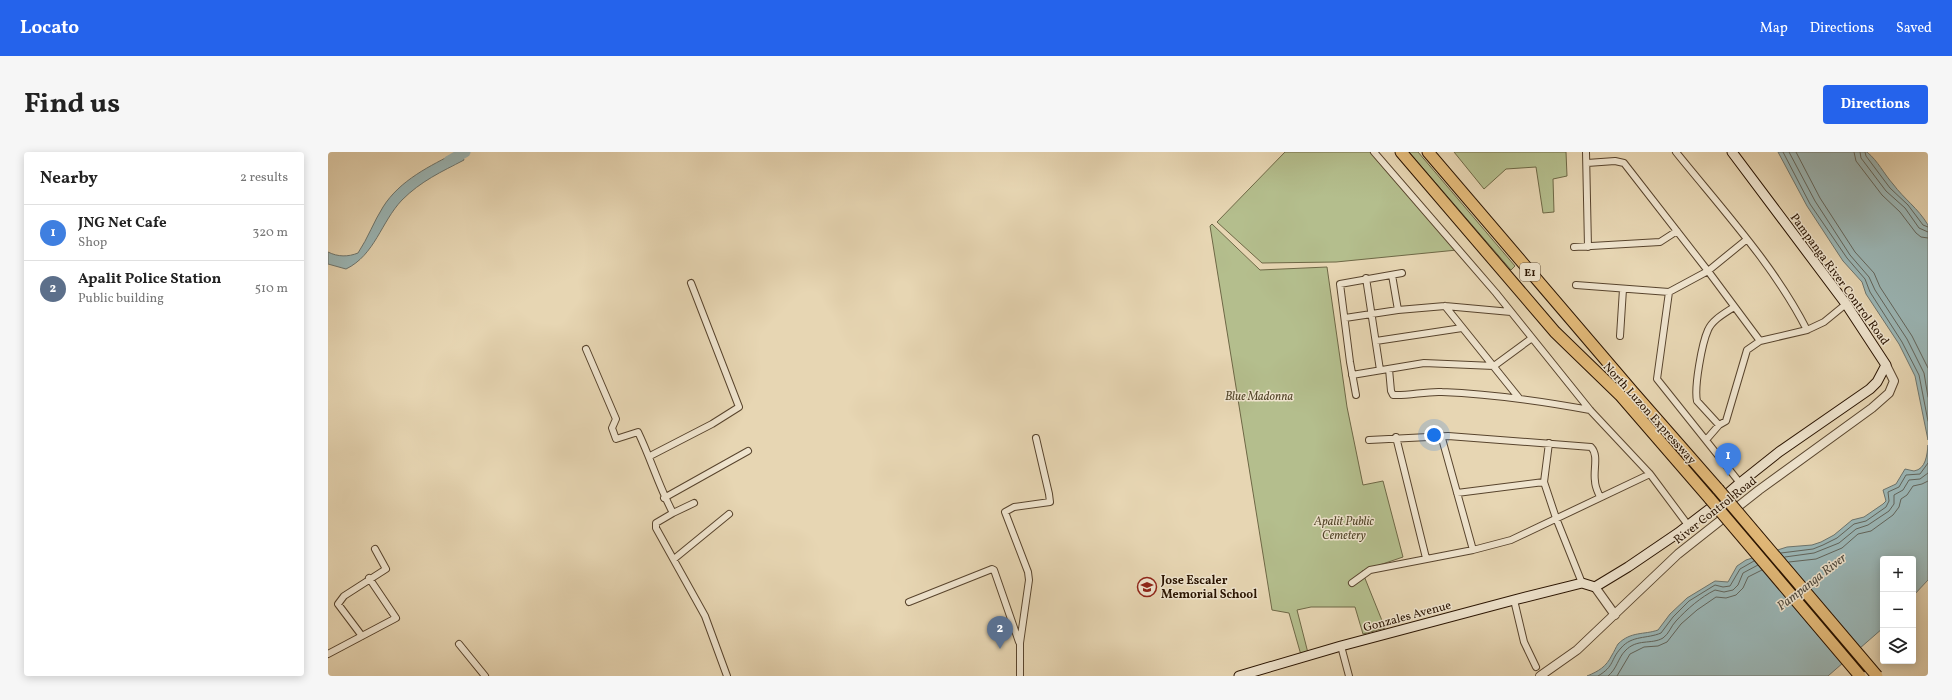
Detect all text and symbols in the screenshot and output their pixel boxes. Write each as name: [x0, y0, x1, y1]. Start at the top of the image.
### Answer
text: Locato: [20, 15, 79, 41]
text: Map: [1760, 19, 1788, 38]
text: Directions: [1810, 19, 1874, 38]
text: Saved: [1896, 19, 1932, 38]
text: Find us: [24, 85, 120, 124]
button: Directions: [1823, 85, 1928, 124]
text: Nearby: [40, 167, 98, 190]
text: 2 results: [240, 169, 288, 187]
street label: Pampanga River Control Road: [1786, 210, 1893, 349]
text: JNG Net Cafe: [78, 213, 167, 234]
text: 1: [50, 224, 56, 242]
text: 320 m: [253, 224, 288, 242]
text: Shop: [78, 234, 107, 252]
road number: E1: [1520, 263, 1540, 281]
text: Apalit Police Station: [78, 269, 221, 290]
text: 2: [50, 280, 56, 298]
text: 510 m: [255, 280, 288, 298]
text: Public building: [78, 290, 164, 308]
street label: North Luzon Expressway: [1599, 359, 1700, 468]
park label: Blue Madonna: [1225, 389, 1293, 405]
your location: [1424, 425, 1444, 445]
pin: 1: [1715, 443, 1741, 476]
street label: River Control Road: [1671, 473, 1761, 548]
park label: Apalit Public Cemetery: [1313, 514, 1375, 544]
water label: Pampanga River: [1774, 550, 1851, 615]
map controls: [1880, 556, 1916, 664]
button: +: [1880, 556, 1916, 592]
place label: Jose Escaler Memorial School: [1160, 573, 1257, 603]
school or university icon: Jose Escaler Memorial School: [1136, 576, 1158, 598]
button: −: [1880, 592, 1916, 628]
street label: Gonzales Avenue: [1362, 597, 1453, 636]
pin: 2: [987, 616, 1013, 649]
button: layers: [1880, 628, 1916, 664]

